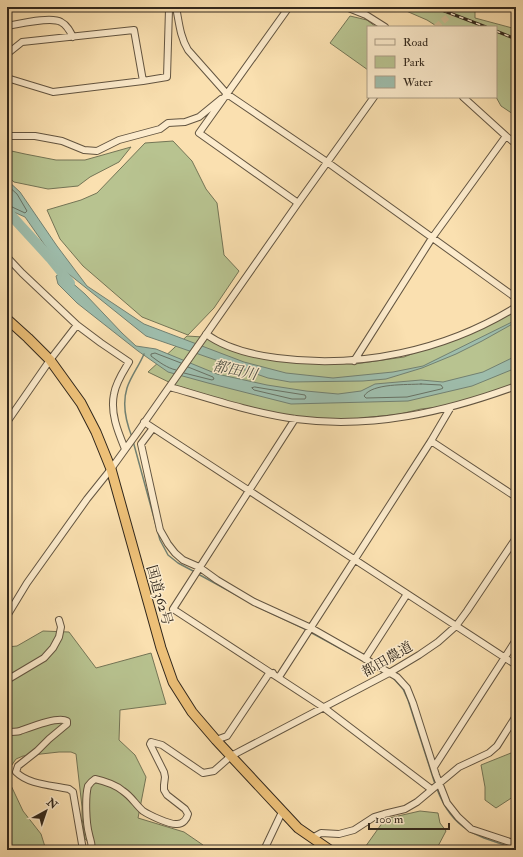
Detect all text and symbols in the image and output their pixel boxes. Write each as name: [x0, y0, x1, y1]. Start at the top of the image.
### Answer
legend: [367, 26, 497, 98]
text: Road: [403, 35, 428, 50]
text: Park: [403, 55, 425, 70]
text: Water: [402, 75, 433, 90]
water label: 都田川: [211, 357, 261, 385]
street label: 国道362号: [143, 563, 176, 627]
street label: 都田農道: [359, 638, 416, 681]
north arrow: [26, 791, 66, 831]
text: N: [43, 795, 61, 813]
scale bar: [369, 805, 449, 831]
text: 100 m: [375, 812, 404, 827]

